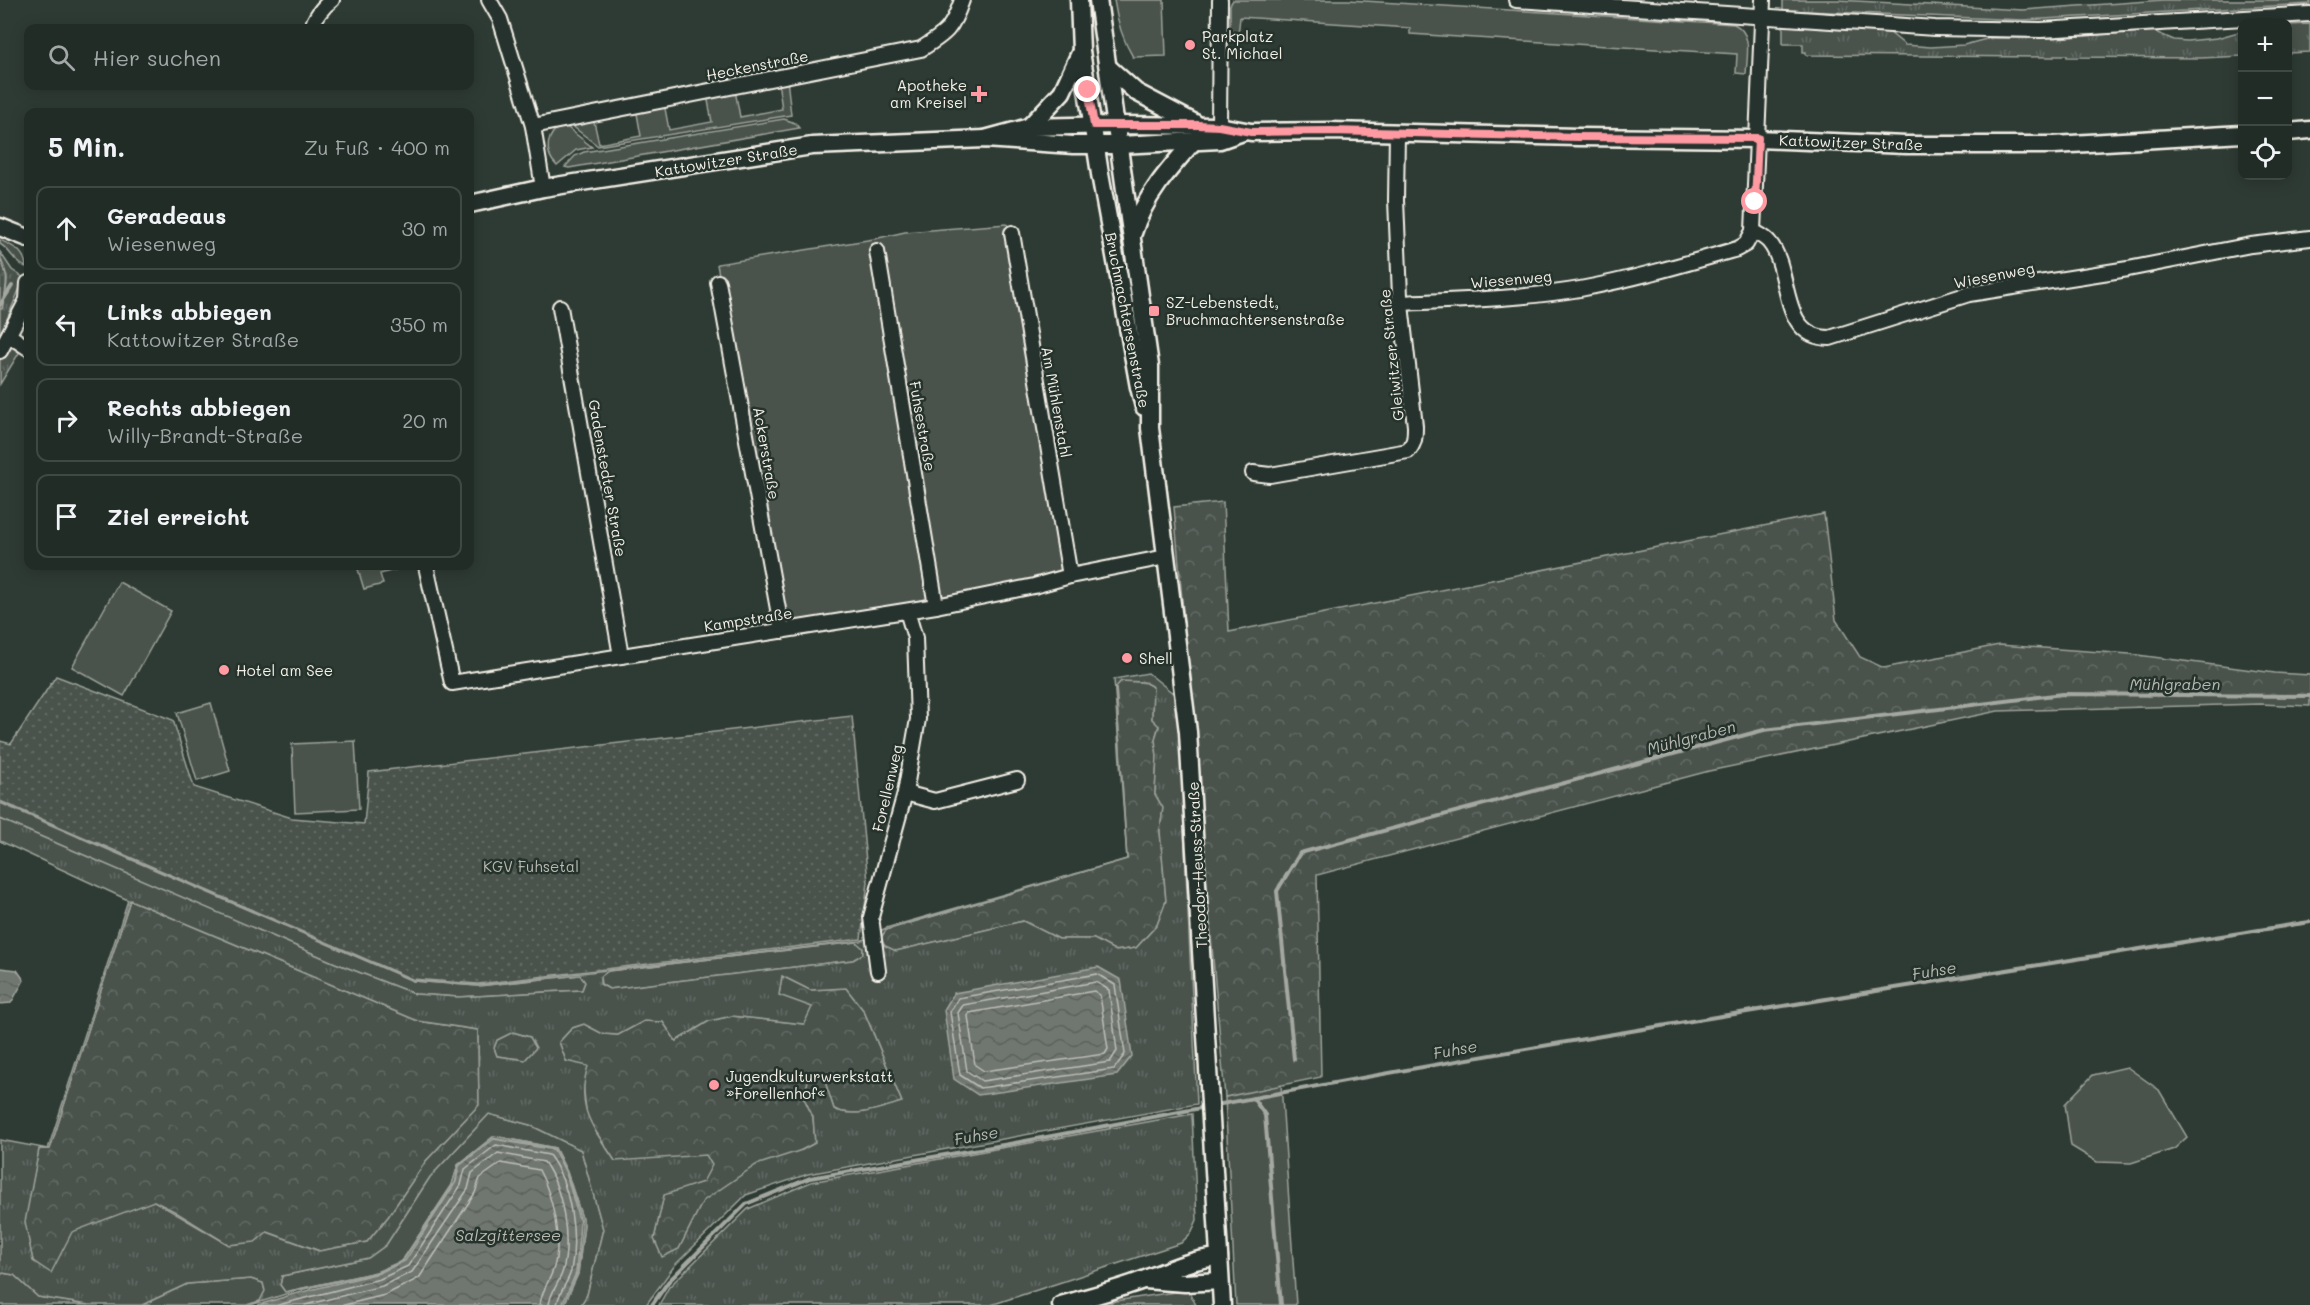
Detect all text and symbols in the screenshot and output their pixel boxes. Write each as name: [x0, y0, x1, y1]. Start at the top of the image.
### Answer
map controls: [2238, 18, 2292, 180]
button: +: [2238, 18, 2292, 72]
search box: [24, 24, 474, 90]
place label: Parkplatz St. Michael: [1202, 26, 1283, 63]
marker: Parkplatz St. Michael: [1183, 38, 1197, 52]
icon: search: [45, 41, 78, 74]
text: Hier suchen: [93, 43, 221, 72]
street label: Heckenstraße: [704, 45, 810, 85]
button: −: [2238, 72, 2292, 126]
place label: Apotheke am Kreisel: [890, 75, 967, 112]
route end: [1074, 76, 1100, 102]
marker: Apotheke am Kreisel: [972, 87, 986, 101]
button: locate: [2238, 126, 2292, 180]
street label: Kattowitzer Straße: [1779, 129, 1923, 155]
text: 5 Min.: [48, 130, 125, 164]
text: Zu Fuß · 400 m: [304, 134, 450, 160]
street label: Kattowitzer Straße: [653, 139, 799, 181]
route start: [1741, 188, 1767, 214]
text: Geradeaus: [107, 201, 226, 230]
icon: ahead: [50, 212, 83, 245]
text: 30 m: [402, 215, 448, 241]
text: Wiesenweg: [107, 230, 216, 256]
street label: Bruchmachtersenstraße: [1101, 230, 1155, 410]
street label: Wiesenweg: [1952, 257, 2036, 293]
street label: Wiesenweg: [1470, 265, 1553, 293]
street label: Gleiwitzer Straße: [1374, 288, 1408, 422]
place label: SZ-Lebenstedt, Bruchmachtersenstraße: [1166, 292, 1345, 329]
text: Links abbiegen: [107, 297, 272, 326]
marker: SZ-Lebenstedt, Bruchmachtersenstraße: [1147, 304, 1161, 318]
icon: left: [50, 308, 83, 341]
text: 350 m: [390, 311, 448, 337]
text: Kattowitzer Straße: [107, 326, 299, 352]
street label: Am Mühlenstahl: [1037, 345, 1077, 459]
street label: Fuhsestraße: [905, 379, 941, 473]
text: Rechts abbiegen: [107, 393, 291, 422]
street label: Gadenstedter Straße: [584, 398, 632, 558]
icon: right: [50, 404, 83, 437]
street label: Ackerstraße: [749, 405, 785, 501]
text: 20 m: [402, 407, 448, 433]
text: Willy-Brandt-Straße: [107, 422, 303, 448]
icon: arrive: [50, 500, 83, 533]
text: Ziel erreicht: [107, 502, 249, 531]
street label: Kampstraße: [702, 602, 794, 636]
place label: Shell: [1139, 648, 1173, 668]
marker: Shell: [1120, 651, 1134, 665]
place label: Hotel am See: [236, 660, 333, 680]
marker: Hotel am See: [217, 663, 231, 677]
water label: Mühlgraben: [2130, 673, 2221, 694]
water label: Mühlgraben: [1644, 715, 1738, 759]
street label: Forellenweg: [867, 742, 907, 834]
street label: Theodor-Heuss-Straße: [1183, 781, 1211, 949]
park label: KGV Fuhsetal: [483, 856, 579, 876]
water label: Fuhse: [1910, 956, 1958, 984]
water label: Fuhse: [1431, 1035, 1479, 1063]
place label: Jugendkulturwerkstatt »Forellenhof«: [726, 1066, 893, 1103]
marker: Jugendkulturwerkstatt »Forellenhof«: [707, 1078, 721, 1092]
water label: Fuhse: [952, 1121, 1000, 1149]
water label: Salzgittersee: [455, 1224, 561, 1245]

